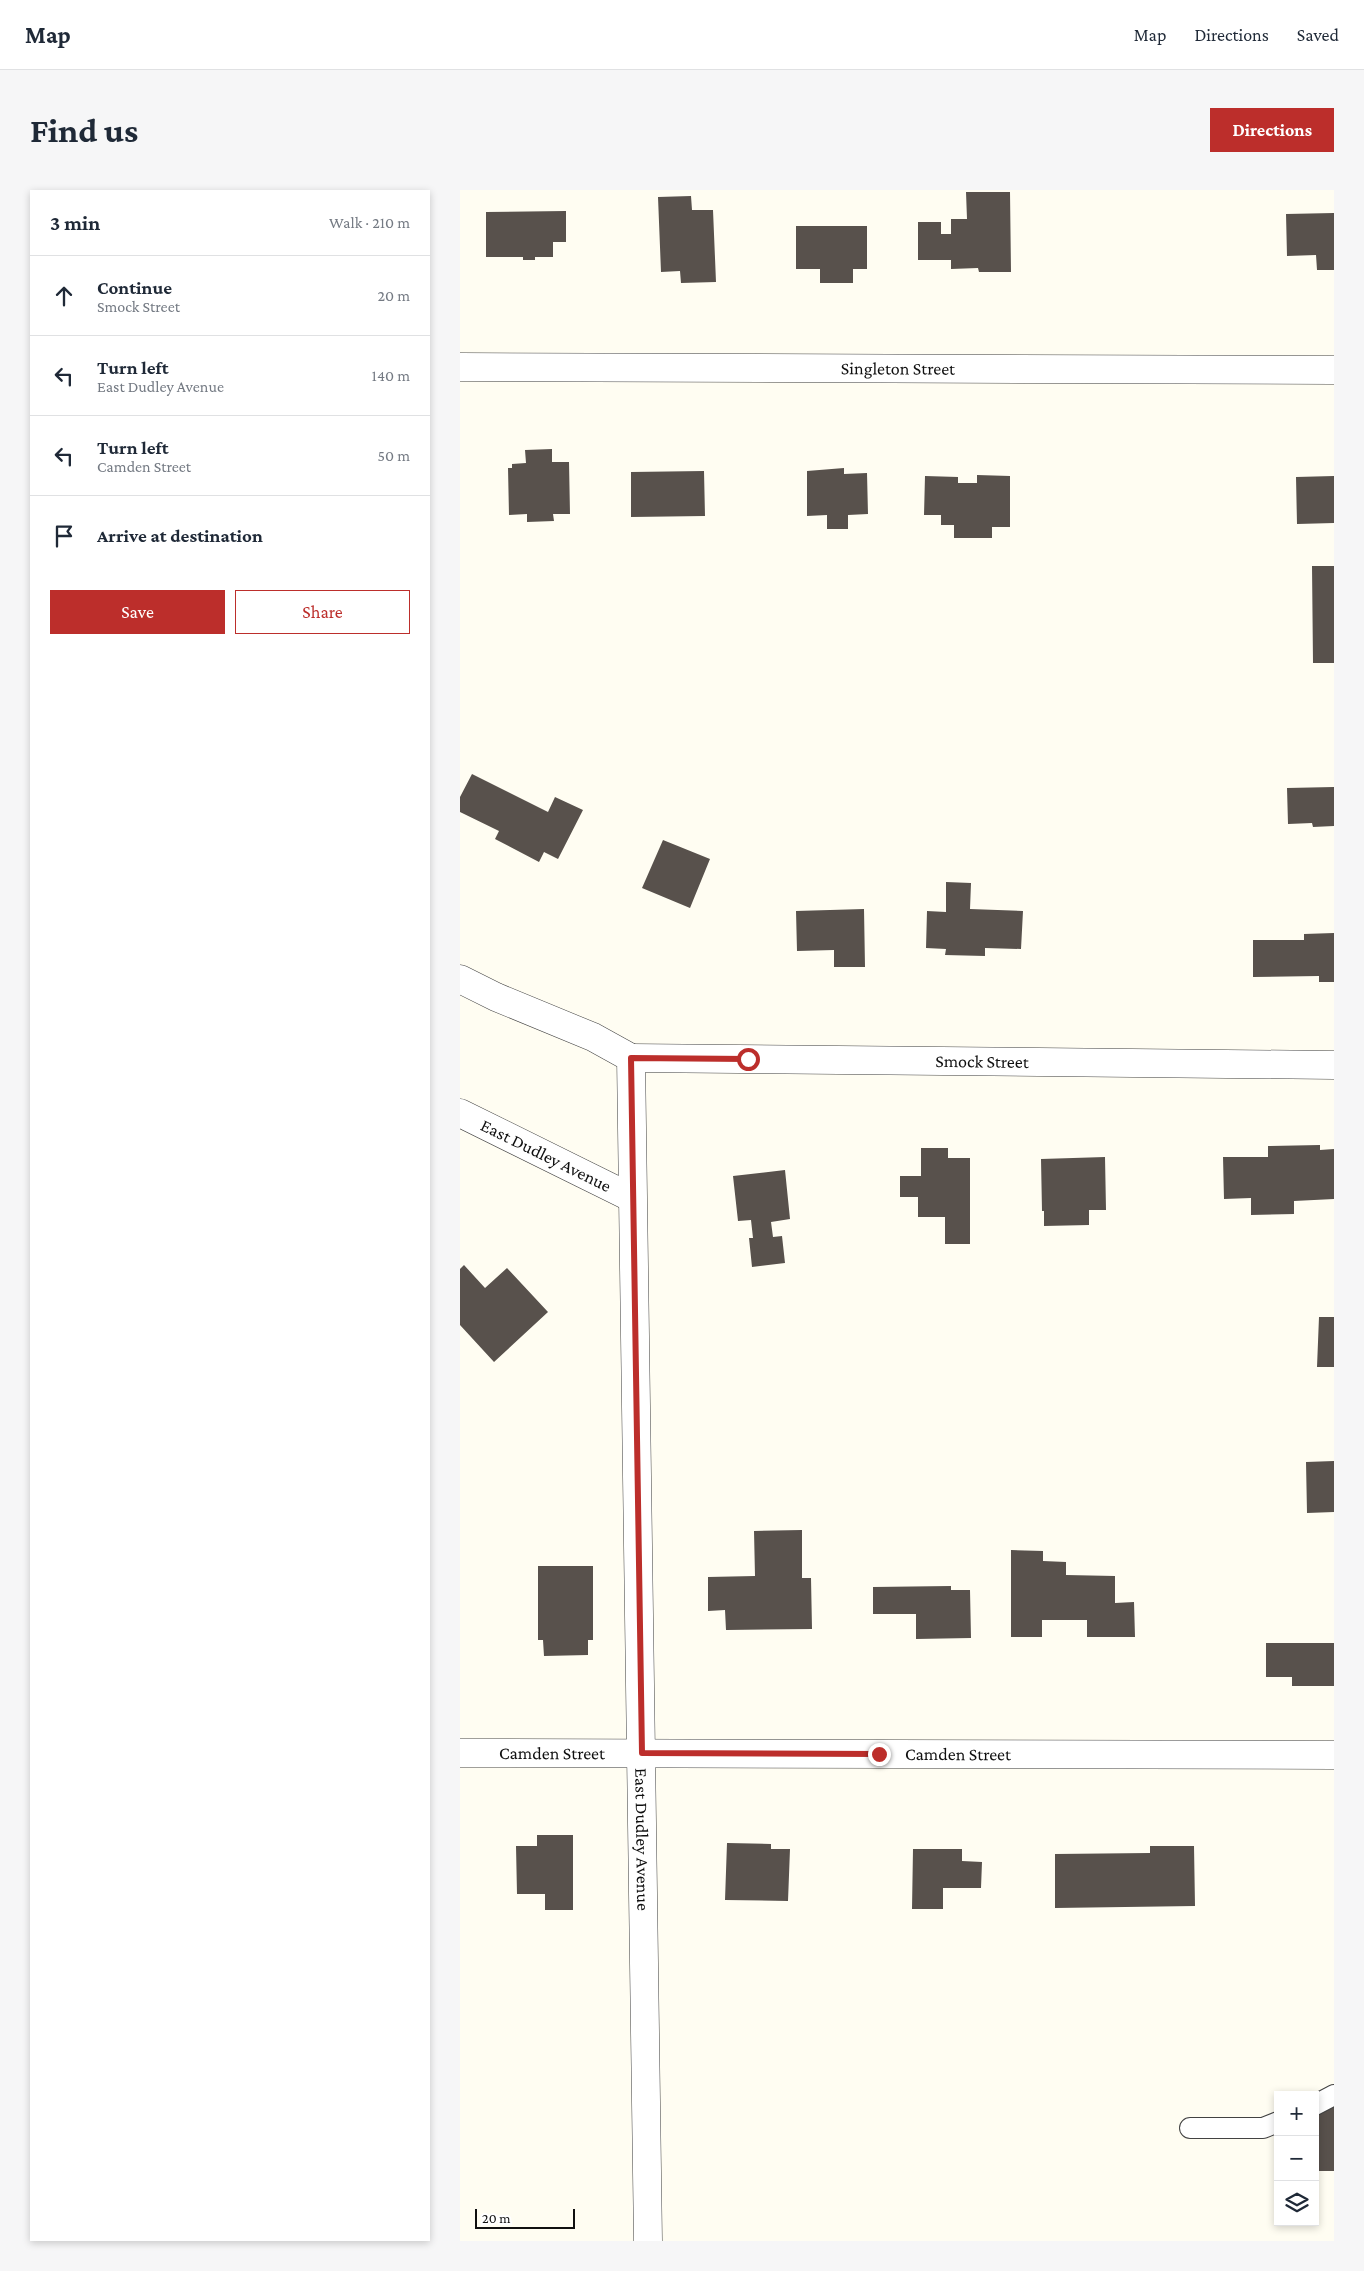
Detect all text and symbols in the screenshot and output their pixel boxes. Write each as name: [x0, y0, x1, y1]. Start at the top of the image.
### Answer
text: Map: [25, 21, 71, 48]
text: Map: [1134, 25, 1166, 45]
text: Directions: [1194, 25, 1269, 45]
text: Saved: [1297, 25, 1339, 45]
button: Directions: [1210, 108, 1334, 152]
text: Find us: [30, 111, 138, 150]
text: 3 min: [50, 211, 100, 235]
text: Walk · 210 m: [329, 214, 410, 231]
text: Continue: [97, 277, 172, 298]
icon: ahead: [50, 282, 78, 310]
text: 20 m: [377, 287, 410, 304]
text: Smock Street: [97, 298, 180, 315]
text: Turn left: [97, 357, 169, 378]
street label: Singleton Street: [841, 358, 956, 379]
icon: left: [50, 362, 78, 390]
text: 140 m: [372, 367, 410, 384]
text: East Dudley Avenue: [97, 378, 224, 395]
text: Turn left: [97, 437, 169, 458]
icon: left: [50, 442, 78, 470]
text: 50 m: [378, 447, 410, 464]
text: Camden Street: [97, 458, 191, 475]
icon: arrive: [50, 522, 78, 550]
text: Arrive at destination: [97, 525, 263, 546]
button: Save: [50, 590, 225, 634]
button: Share: [235, 590, 410, 634]
route start: [737, 1048, 760, 1071]
street label: Smock Street: [935, 1051, 1030, 1072]
street label: East Dudley Avenue: [478, 1115, 615, 1196]
street label: Camden Street: [499, 1743, 606, 1763]
route end: [868, 1743, 891, 1766]
street label: Camden Street: [905, 1744, 1012, 1764]
street label: East Dudley Avenue: [631, 1768, 653, 1911]
map controls: [1274, 2091, 1319, 2226]
button: +: [1274, 2091, 1319, 2136]
button: −: [1274, 2136, 1319, 2181]
button: layers: [1274, 2181, 1319, 2226]
scale bar: [475, 2206, 575, 2229]
text: 20 m: [482, 2210, 510, 2226]

